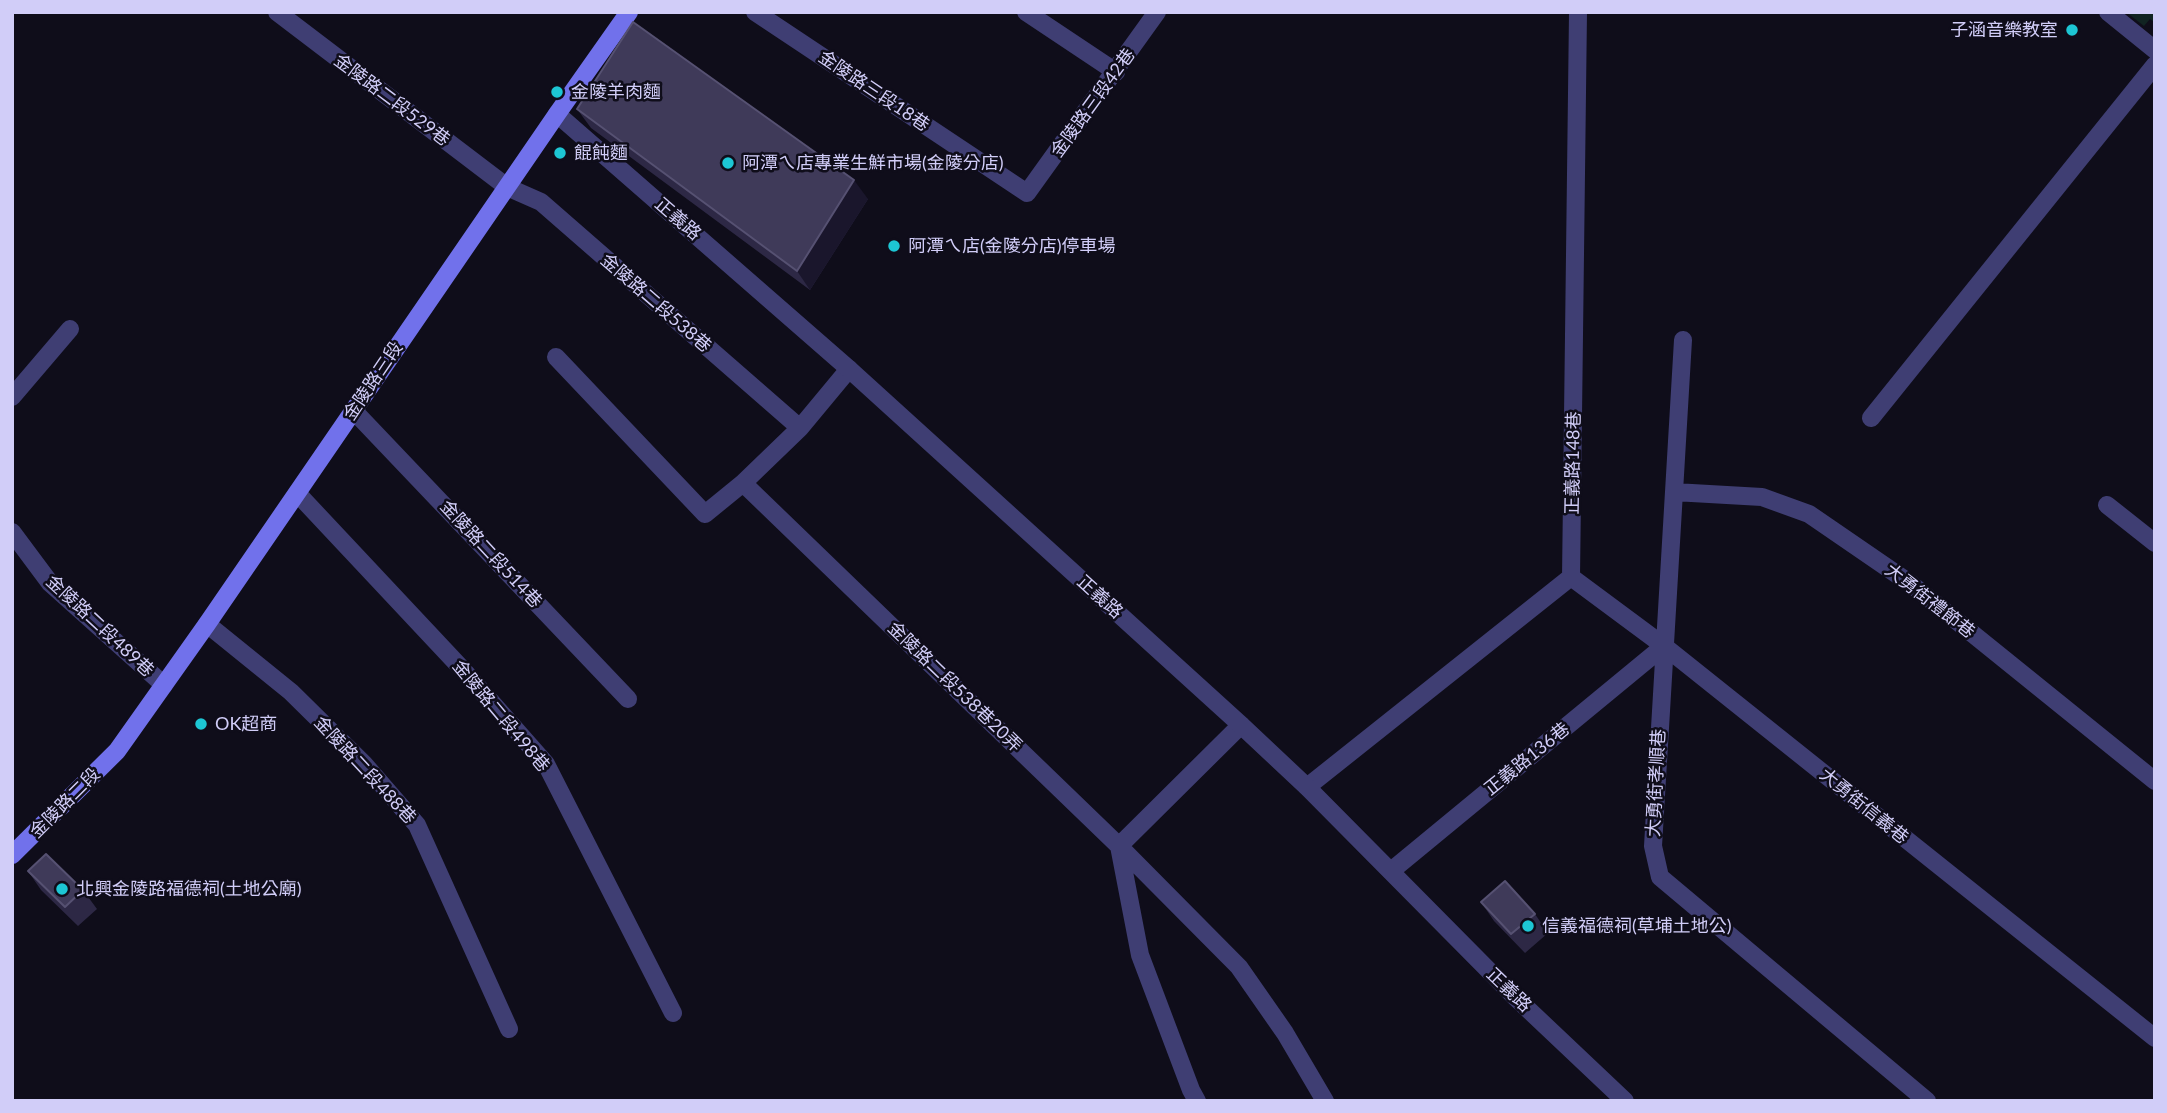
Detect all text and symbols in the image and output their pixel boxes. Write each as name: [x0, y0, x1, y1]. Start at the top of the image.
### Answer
place label: 子涵音樂教室: [1950, 19, 2058, 41]
marker: 子涵音樂教室: [2064, 22, 2080, 38]
street label: 金陵路三段42巷: [1046, 45, 1140, 161]
street label: 金陵路三段18巷: [815, 46, 933, 136]
street label: 金陵路二段529巷: [330, 49, 454, 151]
place label: 金陵羊肉麵: [571, 81, 661, 103]
marker: 金陵羊肉麵: [549, 84, 565, 100]
place label: 餛飩麵: [574, 142, 628, 164]
marker: 餛飩麵: [552, 145, 568, 161]
place label: 阿潭ㄟ店專業生鮮市場(金陵分店): [742, 152, 1004, 174]
marker: 阿潭ㄟ店專業生鮮市場(金陵分店): [720, 155, 736, 171]
street label: 正義路: [651, 193, 705, 245]
place label: 阿潭ㄟ店(金陵分店)停車場: [908, 235, 1116, 257]
marker: 阿潭ㄟ店(金陵分店)停車場: [886, 238, 902, 254]
street label: 金陵路二段538巷: [596, 249, 716, 357]
street label: 金陵路三段: [339, 338, 407, 424]
street label: 正義路148巷: [1561, 411, 1585, 515]
street label: 金陵路二段514巷: [436, 496, 546, 612]
street label: 大勇街禮節巷: [1881, 559, 1979, 643]
street label: 金陵路二段489巷: [42, 571, 158, 681]
street label: 正義路: [1073, 571, 1127, 623]
street label: 金陵路二段538巷20弄: [883, 617, 1027, 757]
street label: 金陵路二段498巷: [448, 656, 554, 776]
street label: 金陵路二段488巷: [310, 712, 420, 828]
place label: OK超商: [215, 713, 277, 735]
marker: OK超商: [193, 716, 209, 732]
street label: 正義路136巷: [1480, 718, 1574, 800]
street label: 大勇街孝順巷: [1642, 729, 1670, 837]
street label: 金陵路二段: [26, 764, 104, 842]
street label: 大勇街信義巷: [1815, 764, 1913, 848]
place label: 北興金陵路福德祠(土地公廟): [76, 878, 302, 900]
marker: 北興金陵路福德祠(土地公廟): [54, 881, 70, 897]
place label: 信義福德祠(草埔土地公): [1542, 915, 1732, 937]
marker: 信義福德祠(草埔土地公): [1520, 918, 1536, 934]
street label: 正義路: [1482, 963, 1536, 1017]

